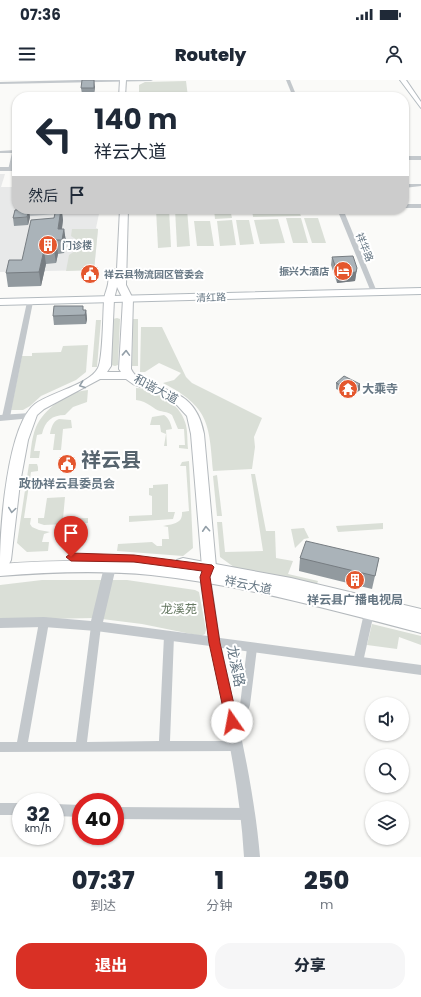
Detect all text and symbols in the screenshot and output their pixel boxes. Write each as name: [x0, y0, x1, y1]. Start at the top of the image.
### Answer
text: 07:36: [20, 4, 61, 25]
text: Routely: [175, 42, 246, 67]
icon: menu: [16, 43, 38, 65]
icon: person: [383, 43, 405, 65]
text: 140 m: [94, 100, 177, 139]
icon: left: [28, 108, 80, 160]
text: 祥云大道: [94, 139, 166, 164]
icon: arrive: [66, 184, 88, 206]
text: 然后: [28, 185, 58, 206]
street label: 祥华路: [352, 230, 377, 264]
building icon: 门诊楼: [37, 234, 59, 256]
place label: 门诊楼: [62, 238, 92, 253]
hotel icon: 振兴大酒店: [332, 260, 354, 282]
public building icon: 祥云县物流园区管委会: [79, 263, 101, 285]
place label: 振兴大酒店: [279, 264, 329, 279]
place label: 祥云县物流园区管委会: [104, 267, 204, 282]
street label: 清红路: [196, 289, 226, 306]
one-way arrow: [122, 350, 130, 356]
street label: 和谐大道: [131, 370, 181, 407]
temple icon: 大乘寺: [337, 378, 359, 400]
one-way arrow: [79, 380, 86, 388]
place label: 大乘寺: [362, 380, 398, 397]
district label: 祥云县: [81, 446, 141, 474]
public building icon: 政协祥云县委员会: [56, 453, 78, 475]
place label: 政协祥云县委员会: [19, 475, 115, 492]
one-way arrow: [8, 507, 17, 513]
pin: [54, 516, 88, 557]
icon: arrive: [60, 522, 82, 544]
one-way arrow: [202, 525, 211, 532]
building icon: 祥云县广播电视局: [344, 569, 366, 591]
street label: 祥云大道: [223, 571, 273, 598]
place label: 祥云县广播电视局: [307, 591, 403, 608]
park label: 龙溪苑: [161, 600, 197, 617]
street label: 龙溪路: [222, 643, 250, 689]
map controls: [365, 697, 409, 845]
button: sound: [365, 697, 409, 741]
position arrow: [211, 701, 253, 743]
button: search: [365, 749, 409, 793]
speed limit sign: 40: [72, 793, 124, 845]
text: 32: [26, 800, 50, 828]
button: layers: [365, 801, 409, 845]
text: km/h: [25, 821, 51, 836]
text: 07:37: [72, 864, 135, 897]
text: 1: [215, 864, 224, 897]
text: 250: [304, 864, 349, 897]
text: m: [320, 895, 333, 914]
text: 到达: [90, 896, 116, 915]
text: 分钟: [206, 896, 232, 915]
button: 退出: [16, 943, 207, 989]
button: 分享: [215, 943, 405, 989]

